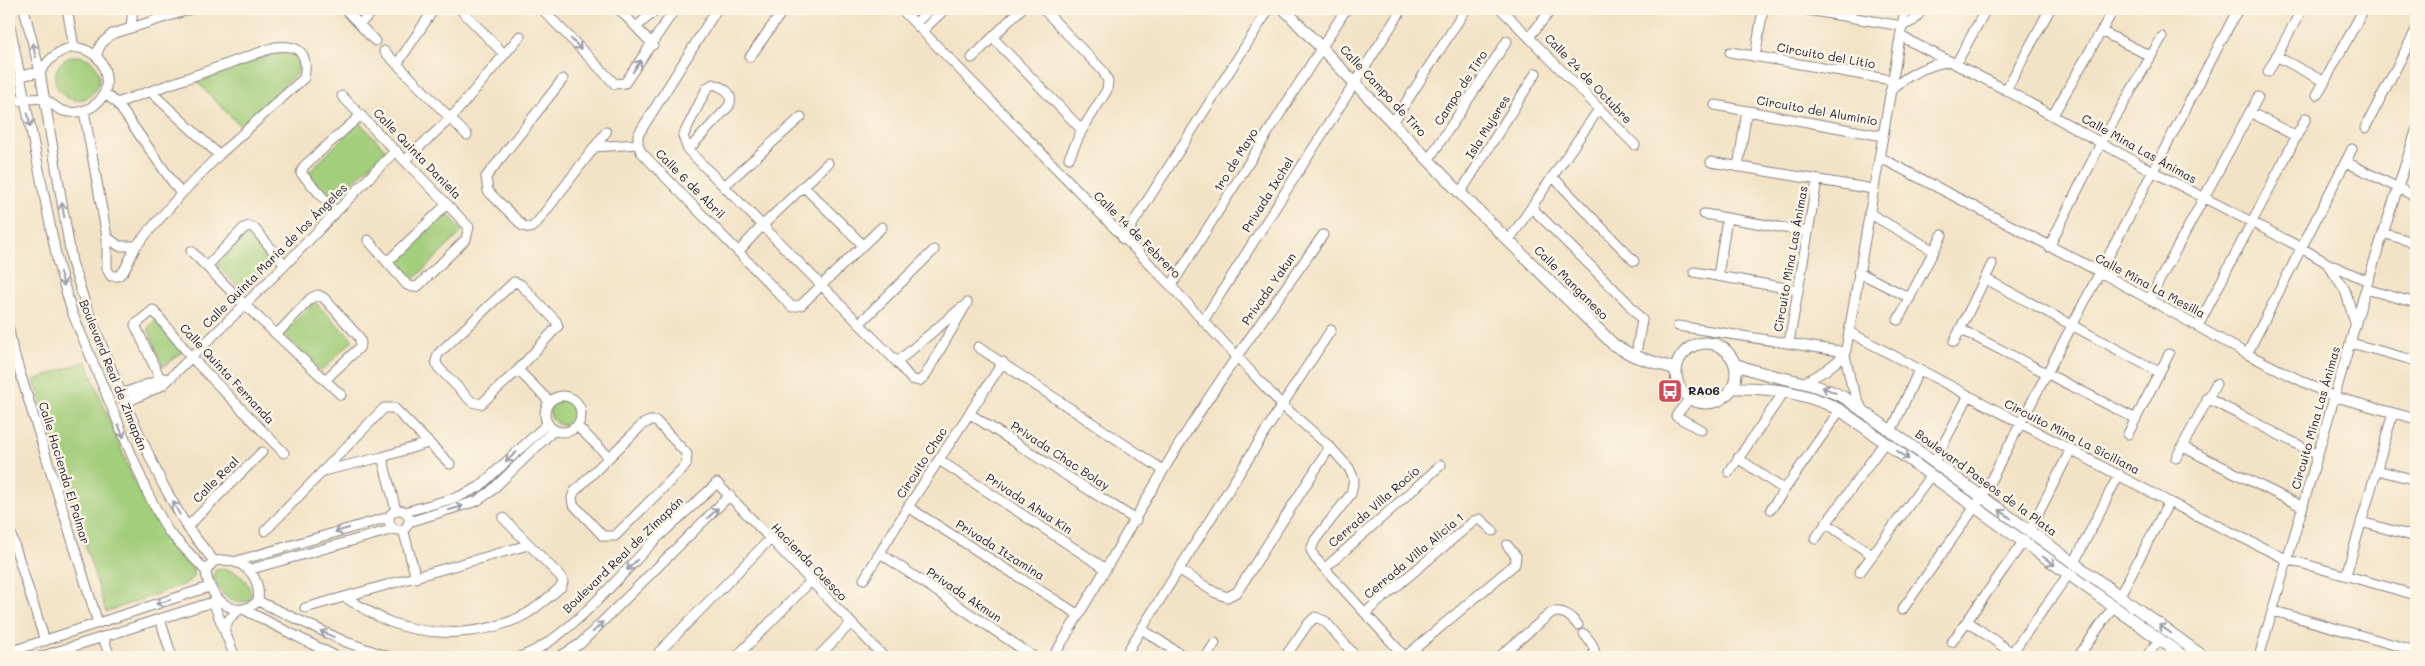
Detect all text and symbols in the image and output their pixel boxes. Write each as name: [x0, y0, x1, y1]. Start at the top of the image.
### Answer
street label: Calle 24 de Octubre: [1542, 30, 1636, 127]
one-way arrow: [570, 37, 582, 50]
street label: Circuito del Litio: [1776, 38, 1877, 72]
street label: Calle Campo de Tiro: [1337, 41, 1430, 140]
one-way arrow: [29, 43, 38, 59]
street label: Campo de Tiro: [1430, 47, 1490, 128]
one-way arrow: [632, 60, 643, 73]
street label: Isla Mujeres: [1461, 91, 1513, 161]
street label: Circuito del Aluminio: [1756, 92, 1879, 129]
street label: Calle Quinta Daniela: [370, 105, 465, 202]
street label: Calle Mina Las Ánimas: [2079, 110, 2200, 187]
one-way arrow: [25, 112, 35, 128]
street label: 1ro de Mayo: [1209, 125, 1261, 194]
street label: Calle 6 de Abril: [653, 145, 729, 221]
street label: Privada Ixchel: [1238, 154, 1297, 235]
street label: Calle Quinta María de los Ángeles: [198, 179, 350, 331]
street label: Circuito Mina Las Ánimas: [1769, 184, 1811, 333]
street label: Calle 14 de Febrero: [1091, 187, 1185, 281]
one-way arrow: [58, 202, 68, 218]
street label: Calle Manganeso: [1531, 242, 1612, 323]
street label: Privada Yakun: [1237, 249, 1299, 328]
street label: Calle Mina La Mesilla: [2093, 249, 2208, 321]
one-way arrow: [58, 271, 68, 287]
street label: Boulevard Real de Zimapán: [76, 297, 152, 452]
street label: Calle Quinta Fernanda: [177, 320, 279, 427]
street label: Circuito Mina Las Ánimas: [2287, 344, 2343, 491]
bus stop icon: RA06: [1657, 378, 1683, 404]
place label: RA06: [1688, 382, 1720, 398]
one-way arrow: [1822, 385, 1837, 395]
street label: Circuito Mina La Siciliana: [2002, 395, 2143, 477]
street label: Calle Hacienda El Palmar: [36, 400, 94, 546]
street label: Privada Chac Bolay: [1008, 417, 1113, 493]
one-way arrow: [117, 423, 127, 438]
street label: Circuito Chac: [892, 424, 950, 501]
street label: Boulevard Paseos de la Plata: [1913, 425, 2061, 539]
one-way arrow: [1896, 450, 1910, 460]
one-way arrow: [505, 451, 518, 463]
street label: Calle Real: [189, 453, 242, 506]
street label: Cerrada Villa Rocío: [1324, 462, 1422, 550]
street label: Privada Ahua Kin: [983, 469, 1076, 537]
street label: Boulevard Real de Zimapán: [559, 492, 686, 616]
one-way arrow: [171, 500, 181, 515]
one-way arrow: [447, 503, 463, 513]
one-way arrow: [706, 507, 718, 519]
one-way arrow: [1998, 508, 2012, 519]
street label: Cerrada Villa Alicia 1: [1360, 509, 1467, 602]
street label: Privada Itzamina: [953, 515, 1048, 583]
street label: Hacienda Cuesco: [768, 519, 851, 604]
one-way arrow: [335, 526, 351, 536]
one-way arrow: [2042, 556, 2056, 566]
one-way arrow: [626, 559, 638, 571]
street label: Privada Akmun: [924, 563, 1005, 625]
one-way arrow: [156, 598, 171, 607]
one-way arrow: [591, 621, 604, 633]
one-way arrow: [2158, 624, 2172, 634]
one-way arrow: [320, 628, 335, 638]

